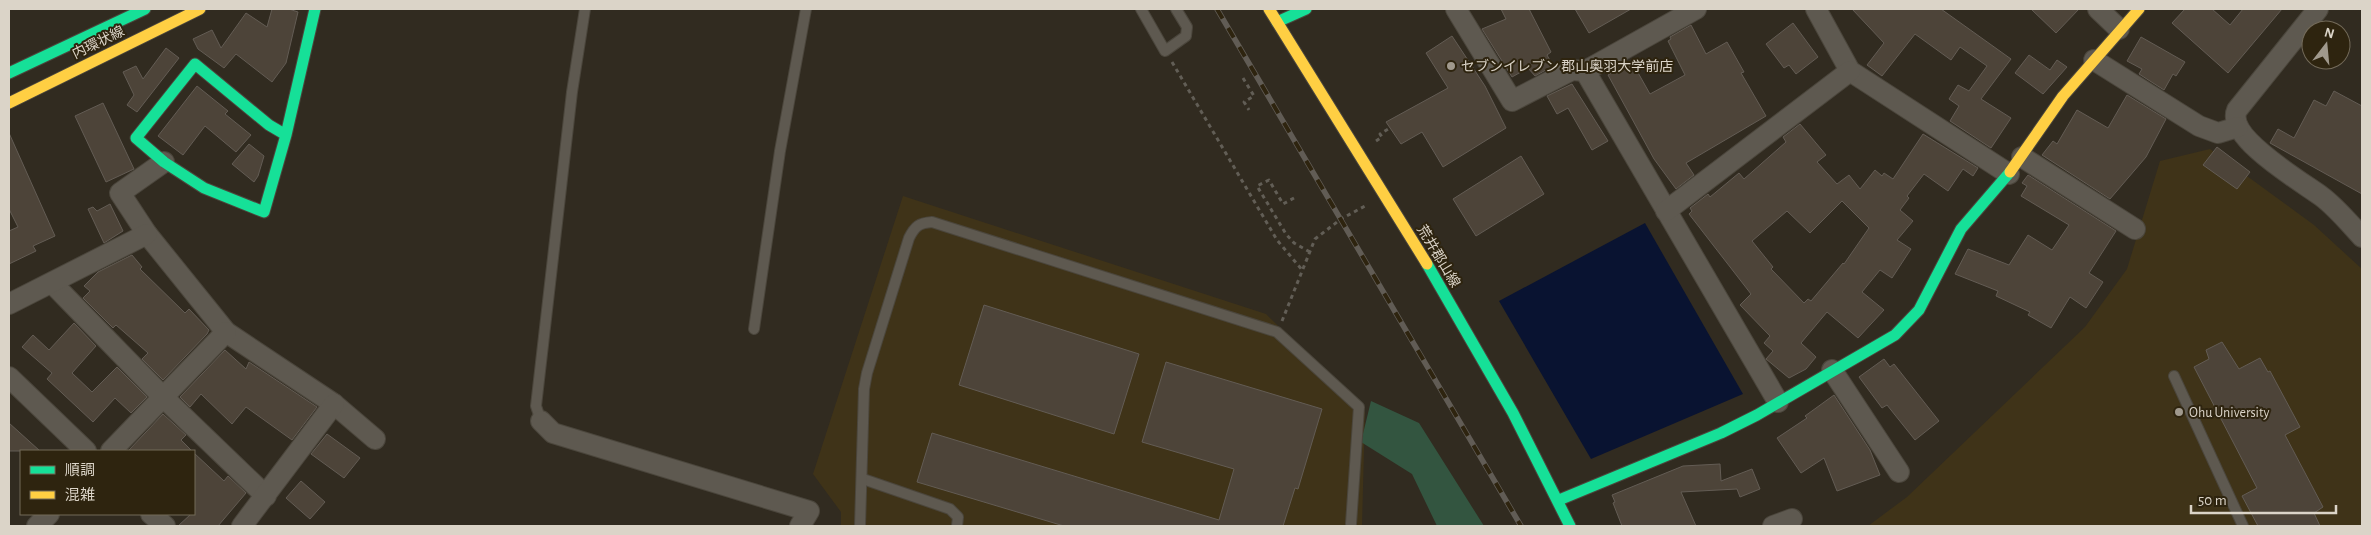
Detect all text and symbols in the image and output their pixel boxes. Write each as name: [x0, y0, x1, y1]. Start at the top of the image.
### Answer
north arrow: [2301, 20, 2351, 70]
street label: 内環状線: [69, 23, 127, 61]
text: N: [2323, 25, 2336, 42]
place label: セブンイレブン 郡山奥羽大学前店: [1461, 58, 1673, 74]
marker: セブンイレブン 郡山奥羽大学前店: [1445, 60, 1457, 72]
street label: 荒井郡山線: [1414, 222, 1464, 290]
marker: Ohu University: [2173, 406, 2185, 418]
place label: Ohu University: [2189, 406, 2269, 420]
legend: [20, 450, 195, 515]
text: 順調: [65, 463, 95, 478]
scale bar: [2191, 482, 2336, 514]
text: 混雑: [65, 487, 95, 503]
text: 50 m: [2198, 493, 2227, 508]

